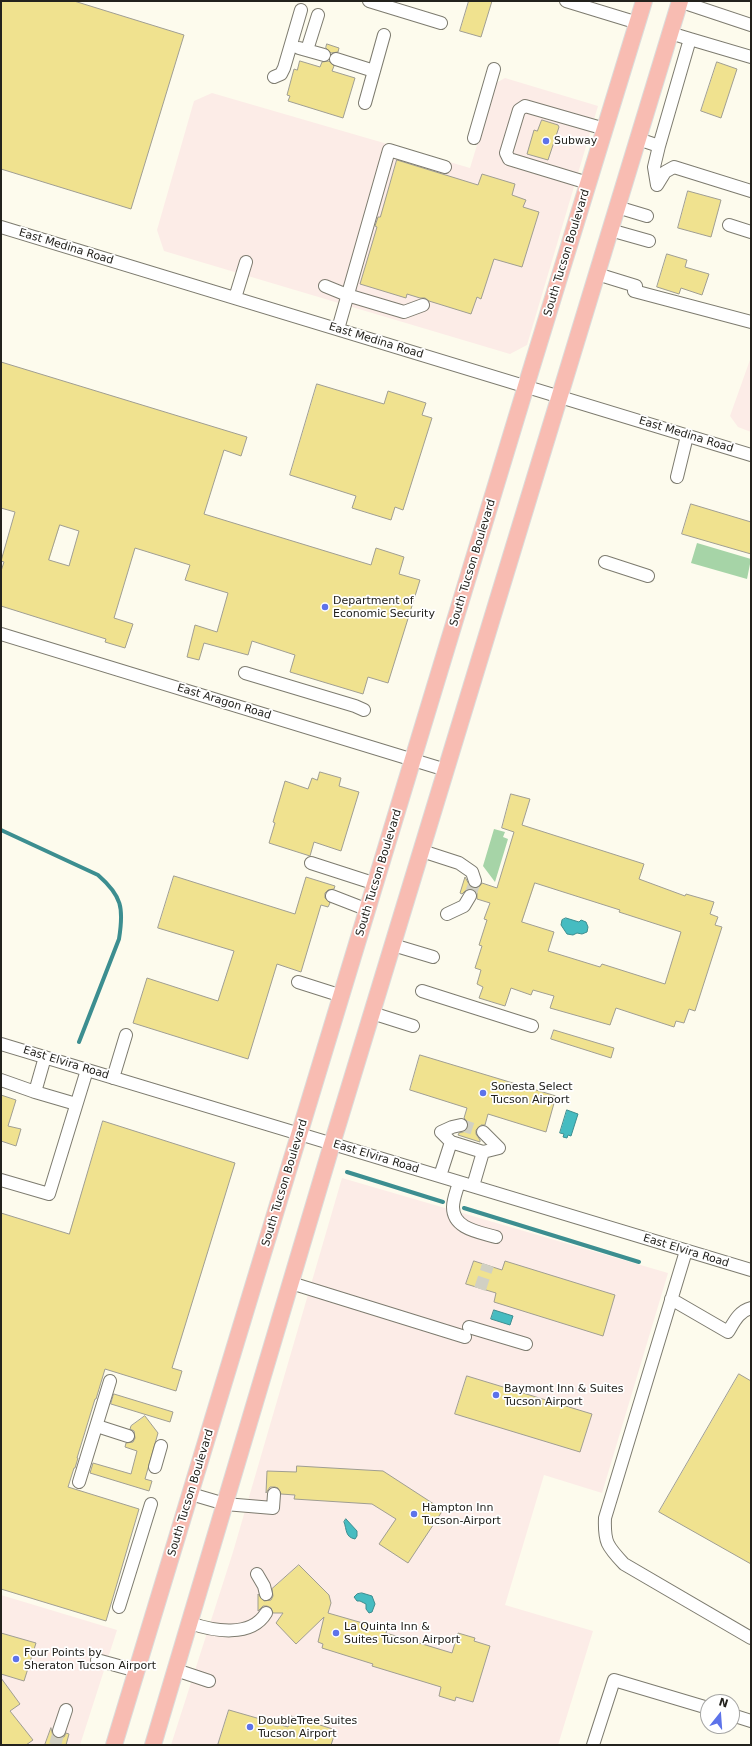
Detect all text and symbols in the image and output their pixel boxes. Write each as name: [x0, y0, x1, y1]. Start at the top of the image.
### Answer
place label: Subway: [554, 134, 597, 148]
marker: Subway: [541, 136, 551, 146]
street label: South Tucson Boulevard: [541, 188, 593, 318]
street label: East Medina Road: [17, 226, 115, 268]
street label: East Medina Road: [327, 320, 425, 362]
street label: East Medina Road: [637, 414, 735, 456]
street label: South Tucson Boulevard: [447, 498, 499, 628]
place label: Department of Economic Security: [333, 594, 435, 620]
marker: Department of Economic Security: [320, 602, 330, 612]
street label: East Aragon Road: [175, 681, 273, 723]
street label: South Tucson Boulevard: [353, 808, 405, 938]
street label: East Elvira Road: [21, 1044, 111, 1082]
place label: Sonesta Select Tucson Airport: [491, 1080, 573, 1106]
marker: Sonesta Select Tucson Airport: [478, 1088, 488, 1098]
street label: South Tucson Boulevard: [259, 1118, 311, 1248]
street label: East Elvira Road: [331, 1138, 421, 1176]
street label: East Elvira Road: [641, 1232, 731, 1270]
place label: Baymont Inn & Suites Tucson Airport: [504, 1382, 624, 1408]
marker: Baymont Inn & Suites Tucson Airport: [491, 1390, 501, 1400]
street label: South Tucson Boulevard: [165, 1428, 217, 1558]
place label: Hampton Inn Tucson-Airport: [422, 1501, 501, 1527]
marker: Hampton Inn Tucson-Airport: [409, 1509, 419, 1519]
place label: La Quinta Inn & Suites Tucson Airport: [344, 1620, 460, 1646]
marker: La Quinta Inn & Suites Tucson Airport: [331, 1628, 341, 1638]
place label: Four Points by Sheraton Tucson Airport: [24, 1646, 156, 1672]
marker: Four Points by Sheraton Tucson Airport: [11, 1654, 21, 1664]
north arrow: [700, 1694, 740, 1734]
text: N: [717, 1695, 730, 1711]
place label: DoubleTree Suites Tucson Airport: [258, 1714, 357, 1740]
marker: DoubleTree Suites Tucson Airport: [245, 1722, 255, 1732]

